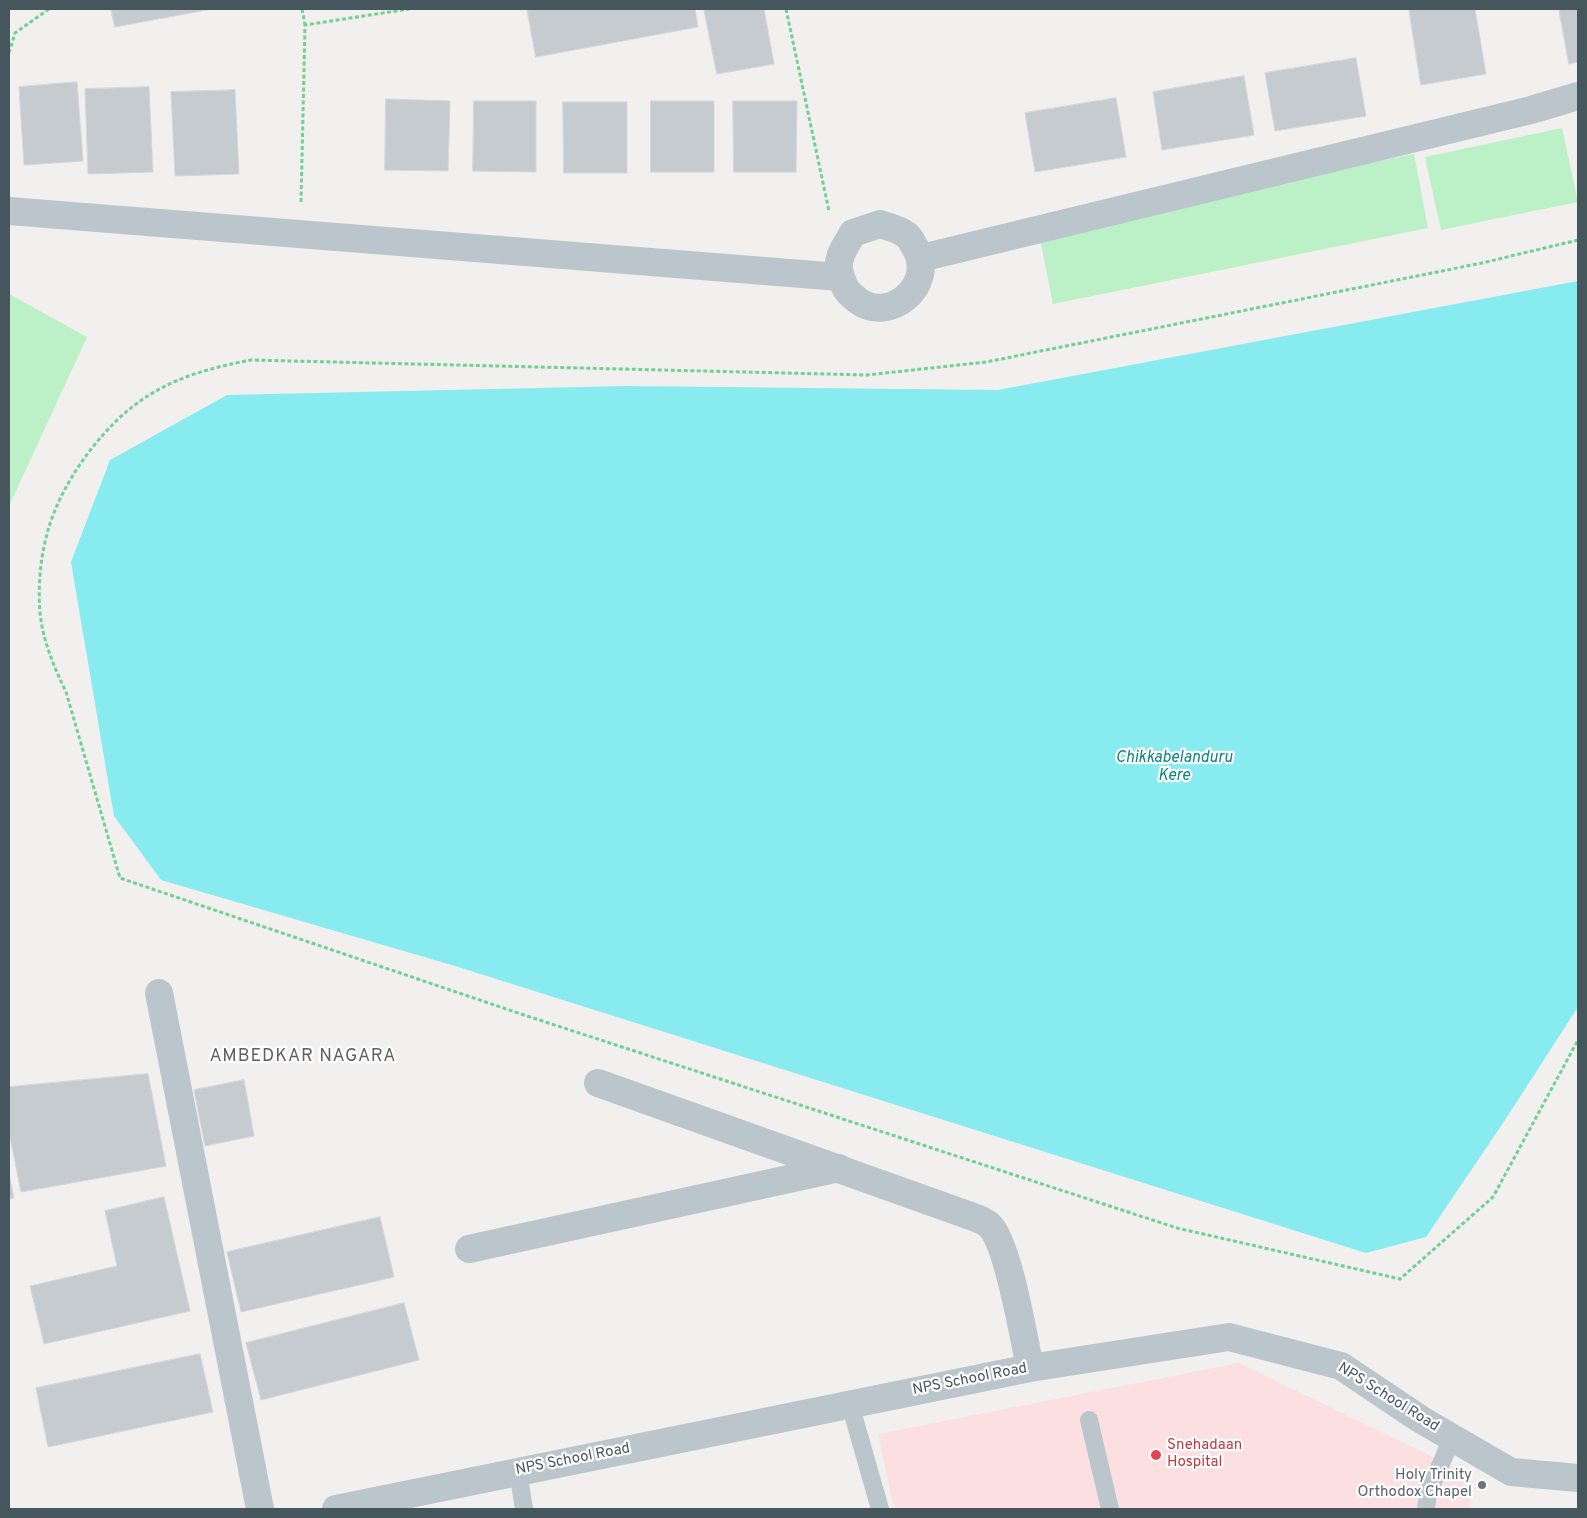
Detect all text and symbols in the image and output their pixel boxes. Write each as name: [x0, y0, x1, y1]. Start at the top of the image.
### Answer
water label: Chikkabelanduru Kere: [1116, 749, 1232, 787]
district label: AMBEDKAR NAGARA: [208, 1046, 398, 1068]
street label: NPS School Road: [911, 1360, 1029, 1400]
street label: NPS School Road: [1334, 1360, 1442, 1436]
place label: Snehadaan Hospital: [1167, 1437, 1242, 1472]
street label: NPS School Road: [514, 1440, 632, 1480]
marker: Snehadaan Hospital: [1149, 1448, 1163, 1462]
place label: Holy Trinity Orthodox Chapel: [1357, 1467, 1472, 1502]
marker: Holy Trinity Orthodox Chapel: [1476, 1479, 1488, 1491]

